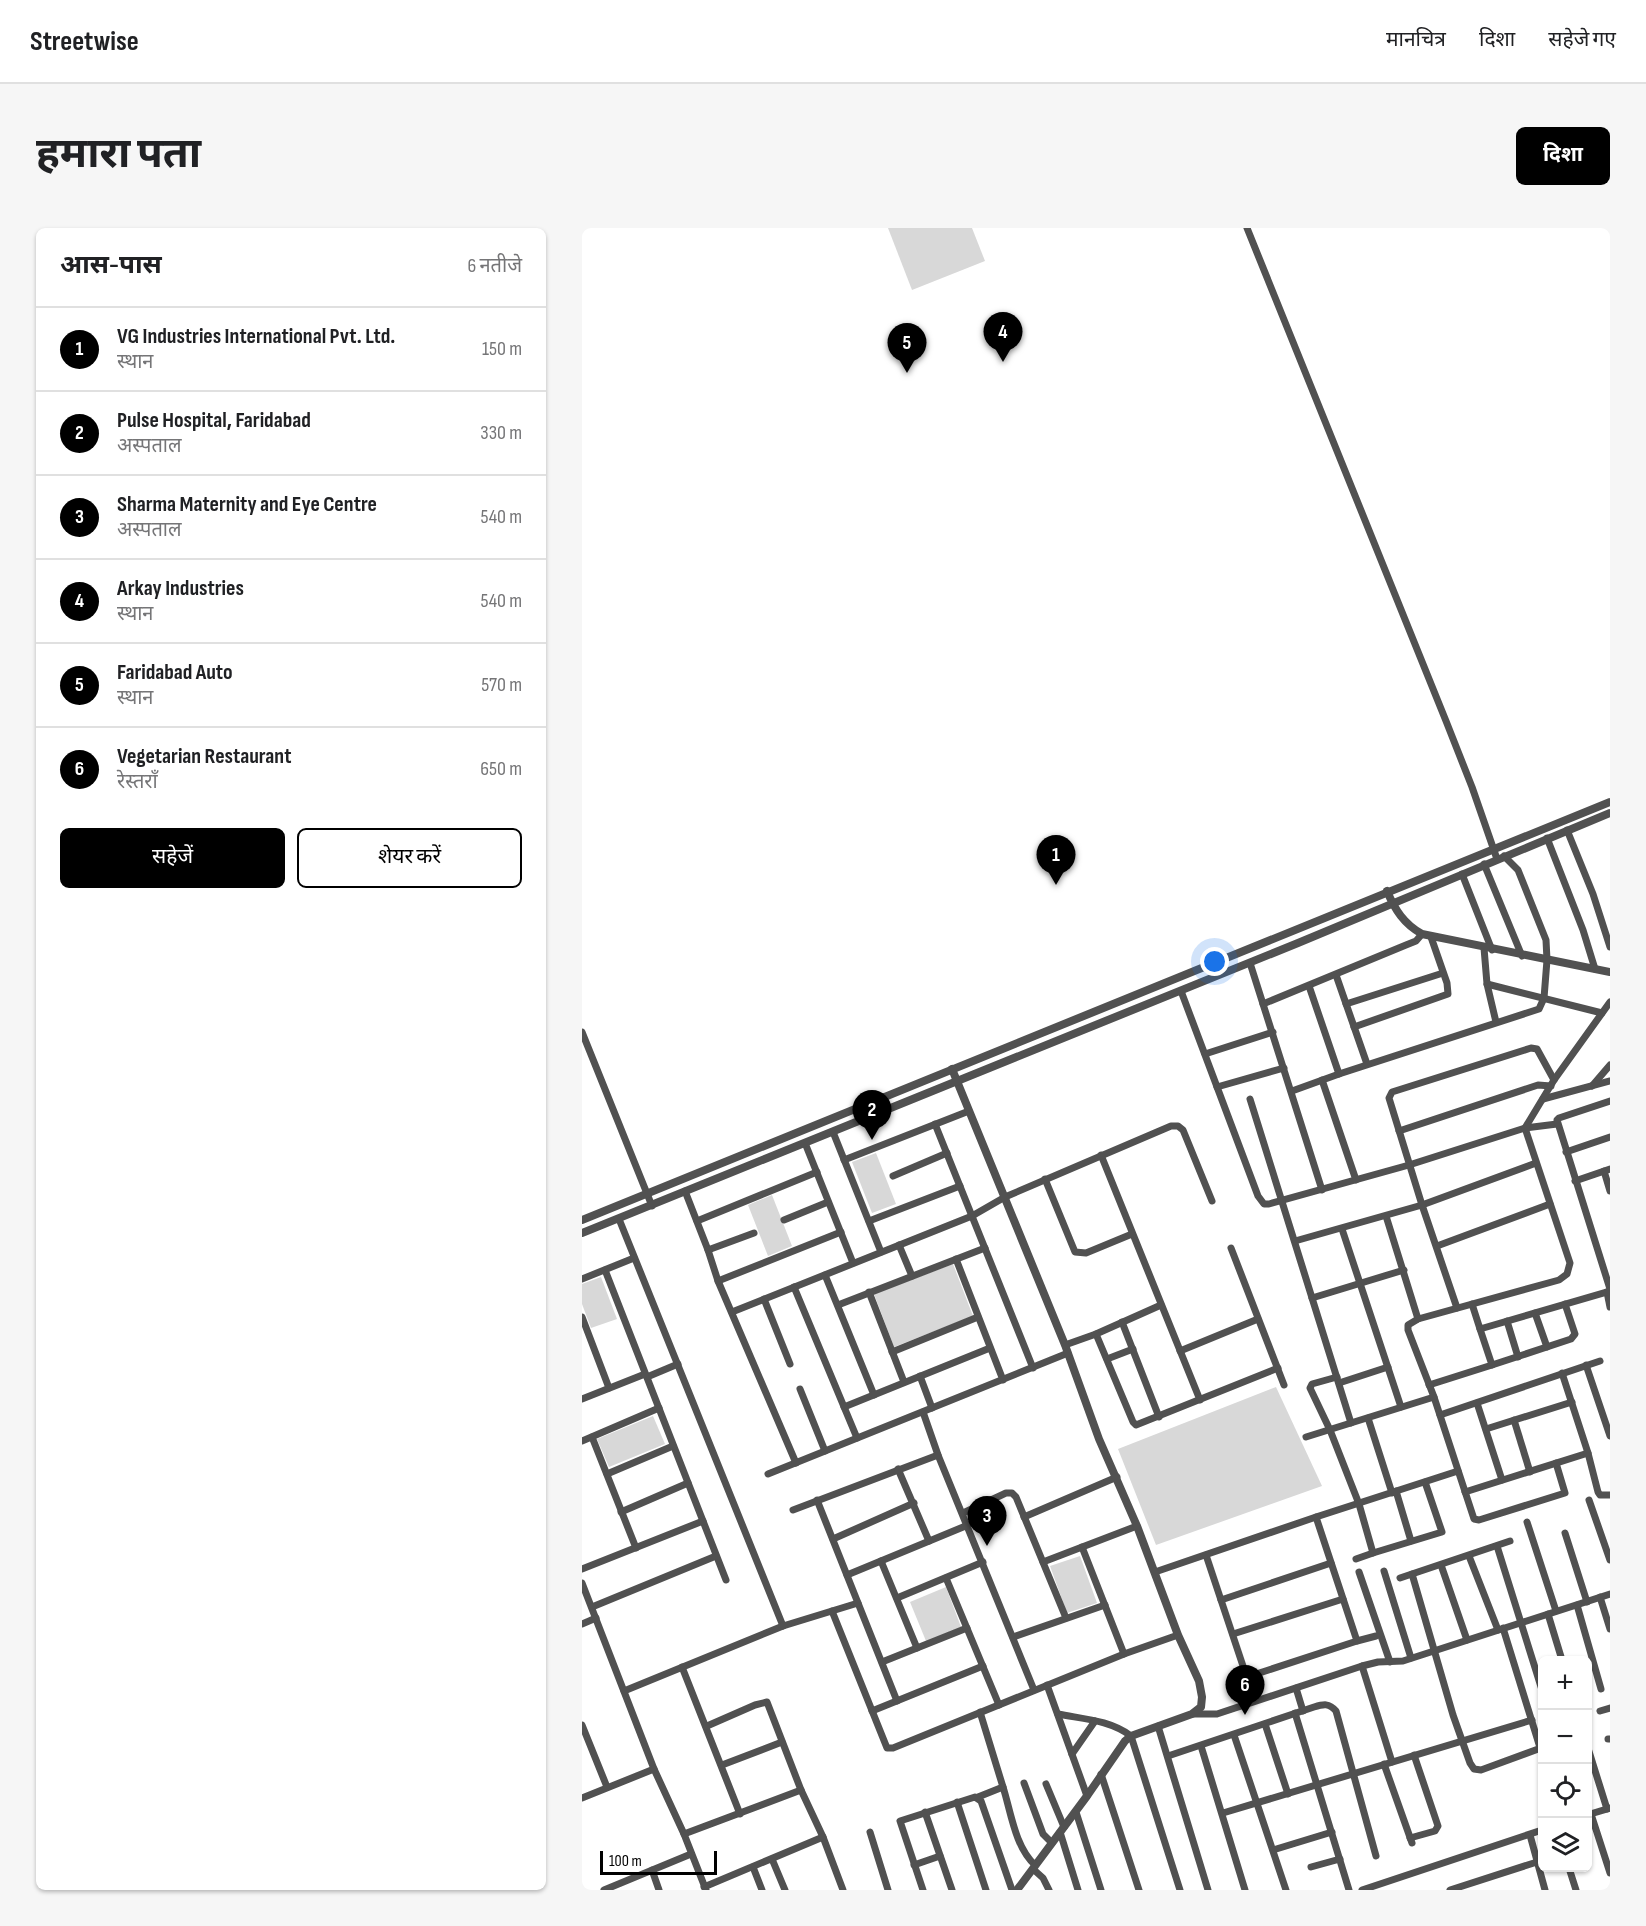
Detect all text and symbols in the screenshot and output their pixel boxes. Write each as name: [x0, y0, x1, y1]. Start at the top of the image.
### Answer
text: Streetwise: [30, 25, 139, 58]
text: मानचित्र: [1386, 27, 1446, 52]
text: दिशा: [1479, 27, 1515, 52]
text: सहेजे गए: [1548, 27, 1616, 52]
button: दिशा: [1516, 127, 1610, 185]
text: हमारा पता: [36, 129, 201, 180]
text: आस-पास: [60, 250, 162, 281]
text: 6 नतीजे: [468, 254, 522, 278]
pin: 4: [984, 312, 1022, 362]
text: VG Industries International Pvt. Ltd.: [117, 323, 395, 350]
pin: 5: [888, 324, 926, 373]
text: 1: [76, 337, 83, 361]
text: 150 m: [482, 337, 522, 361]
text: स्थान: [117, 350, 153, 374]
text: Pulse Hospital, Faridabad: [117, 407, 311, 434]
text: 2: [75, 421, 84, 445]
text: 330 m: [480, 421, 522, 445]
text: अस्पताल: [117, 434, 182, 458]
text: Sharma Maternity and Eye Centre: [117, 491, 377, 518]
text: 3: [75, 505, 84, 529]
text: 540 m: [481, 505, 522, 529]
text: अस्पताल: [117, 518, 182, 542]
text: Arkay Industries: [117, 575, 244, 602]
text: 4: [75, 589, 84, 613]
text: 540 m: [481, 589, 522, 613]
text: स्थान: [117, 602, 153, 626]
text: Faridabad Auto: [117, 659, 233, 686]
text: 5: [75, 673, 84, 697]
text: 570 m: [481, 673, 522, 697]
text: स्थान: [117, 686, 153, 710]
text: Vegetarian Restaurant: [117, 743, 292, 770]
text: 6: [75, 757, 84, 781]
text: 650 m: [480, 757, 522, 781]
text: रेस्तराँ: [117, 770, 158, 794]
button: सहेजें: [60, 828, 285, 888]
button: शेयर करें: [297, 828, 522, 888]
pin: 1: [1036, 836, 1076, 885]
your location: [1200, 947, 1229, 976]
pin: 2: [852, 1090, 892, 1140]
pin: 3: [968, 1496, 1006, 1546]
map controls: [1538, 1656, 1592, 1872]
button: +: [1538, 1656, 1592, 1710]
pin: 6: [1226, 1666, 1264, 1715]
button: −: [1538, 1710, 1592, 1764]
button: locate: [1538, 1764, 1592, 1818]
button: layers: [1538, 1818, 1592, 1872]
scale bar: [600, 1848, 717, 1876]
text: 100 m: [609, 1852, 642, 1871]

